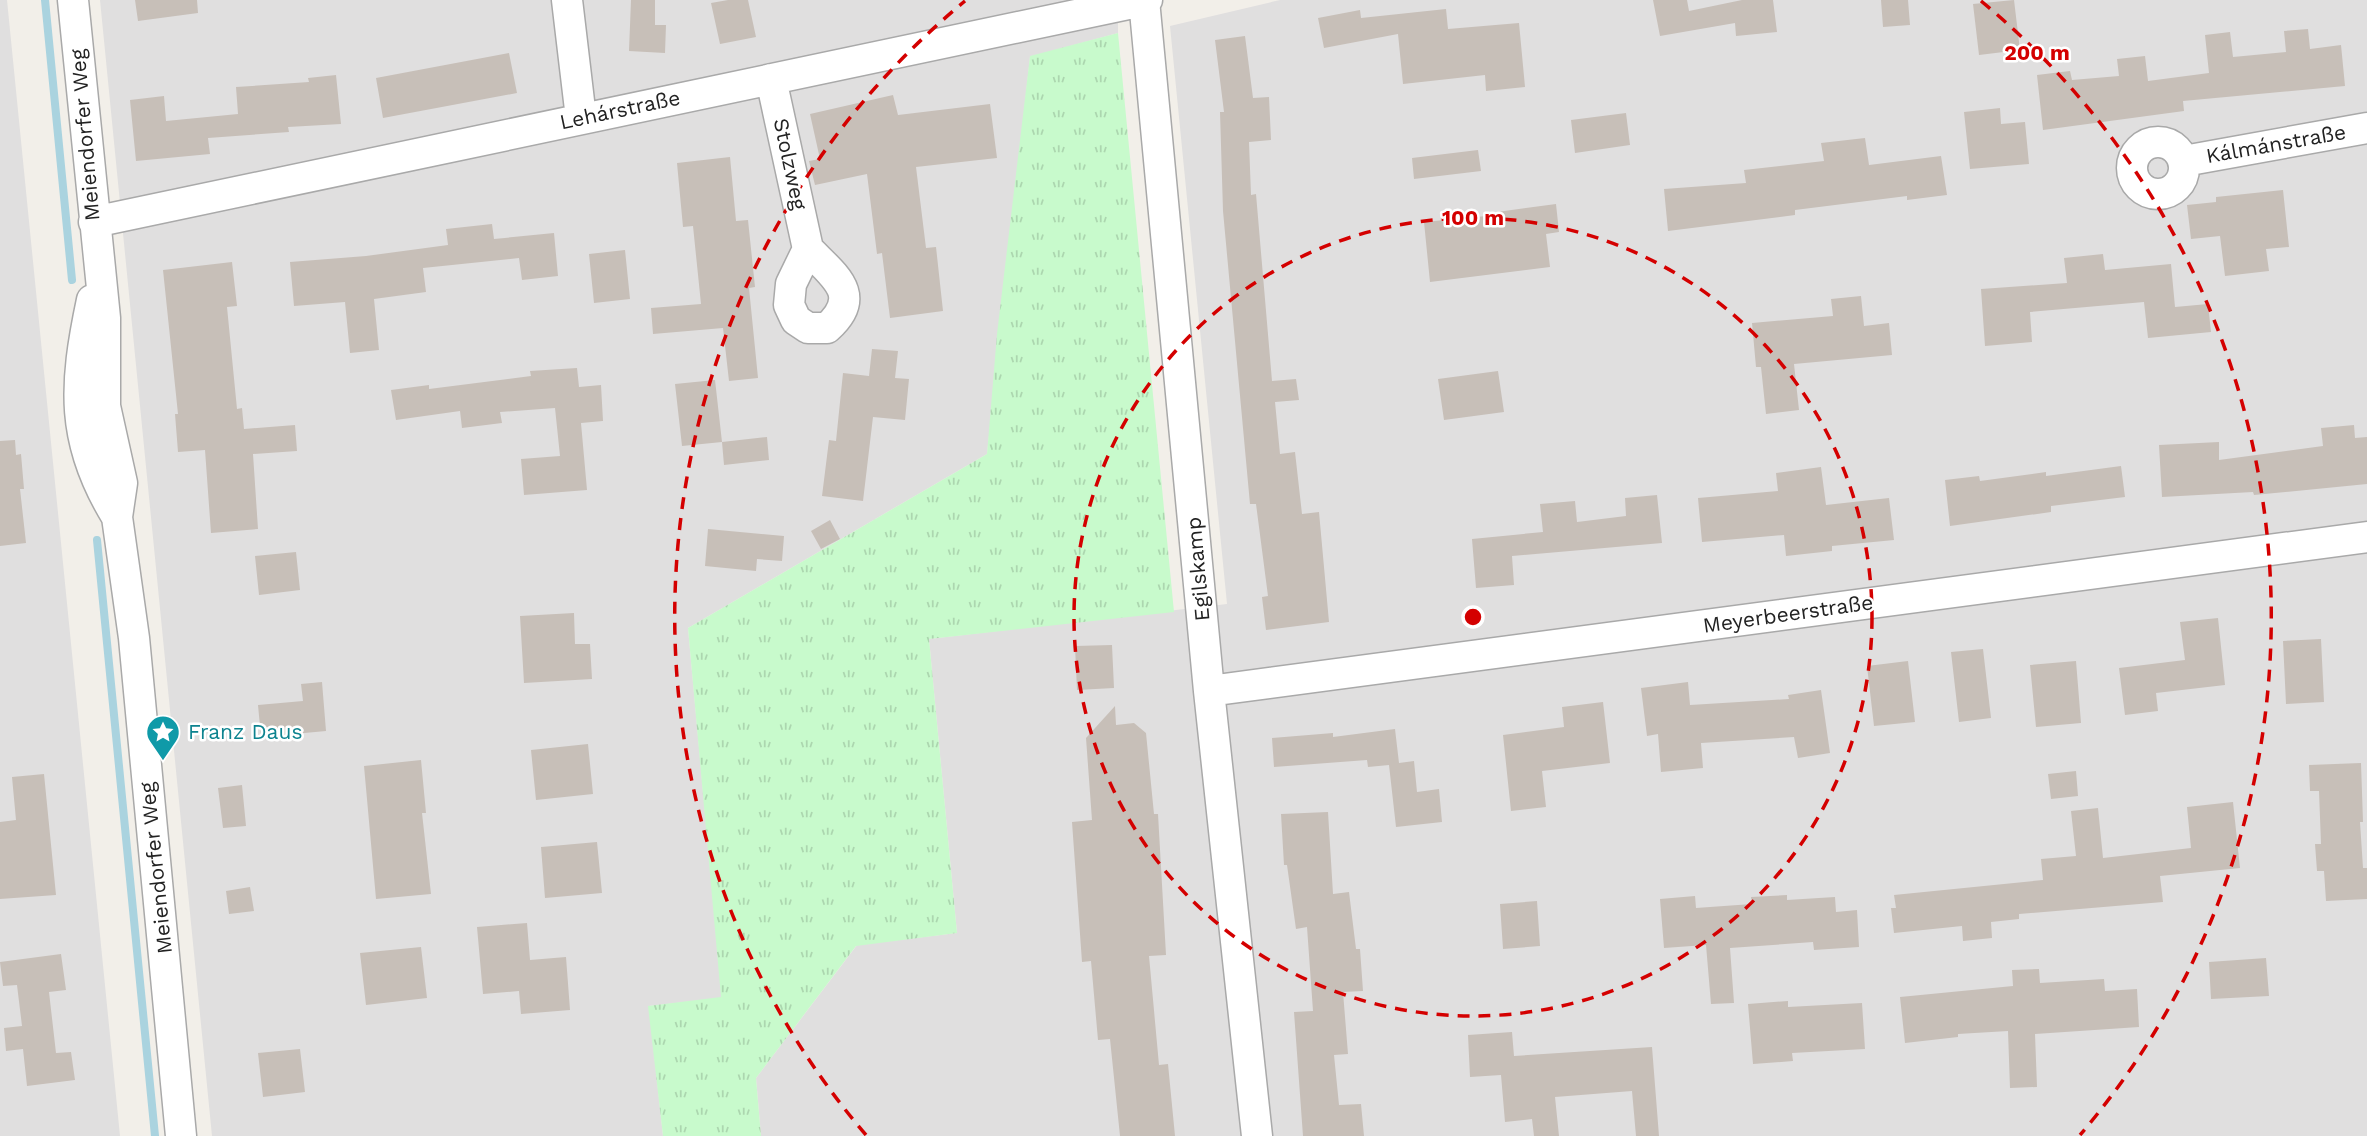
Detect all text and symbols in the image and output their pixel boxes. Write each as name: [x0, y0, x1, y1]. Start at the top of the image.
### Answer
text: 200 m: [2004, 40, 2070, 65]
street label: Meiendorfer Weg: [64, 47, 104, 222]
street label: Lehárstraße: [557, 85, 682, 134]
street label: Stolzweg: [769, 116, 813, 213]
street label: Kálmánstraße: [2204, 119, 2348, 168]
text: 100 m: [1442, 205, 1504, 230]
street label: Egilskamp: [1180, 516, 1215, 622]
street label: Meyerbeerstraße: [1701, 589, 1875, 638]
centre of rings: [1461, 605, 1485, 629]
place icon: Franz Daus: [144, 713, 182, 762]
place label: Franz Daus: [188, 719, 303, 744]
street label: Meiendorfer Weg: [134, 780, 177, 955]

